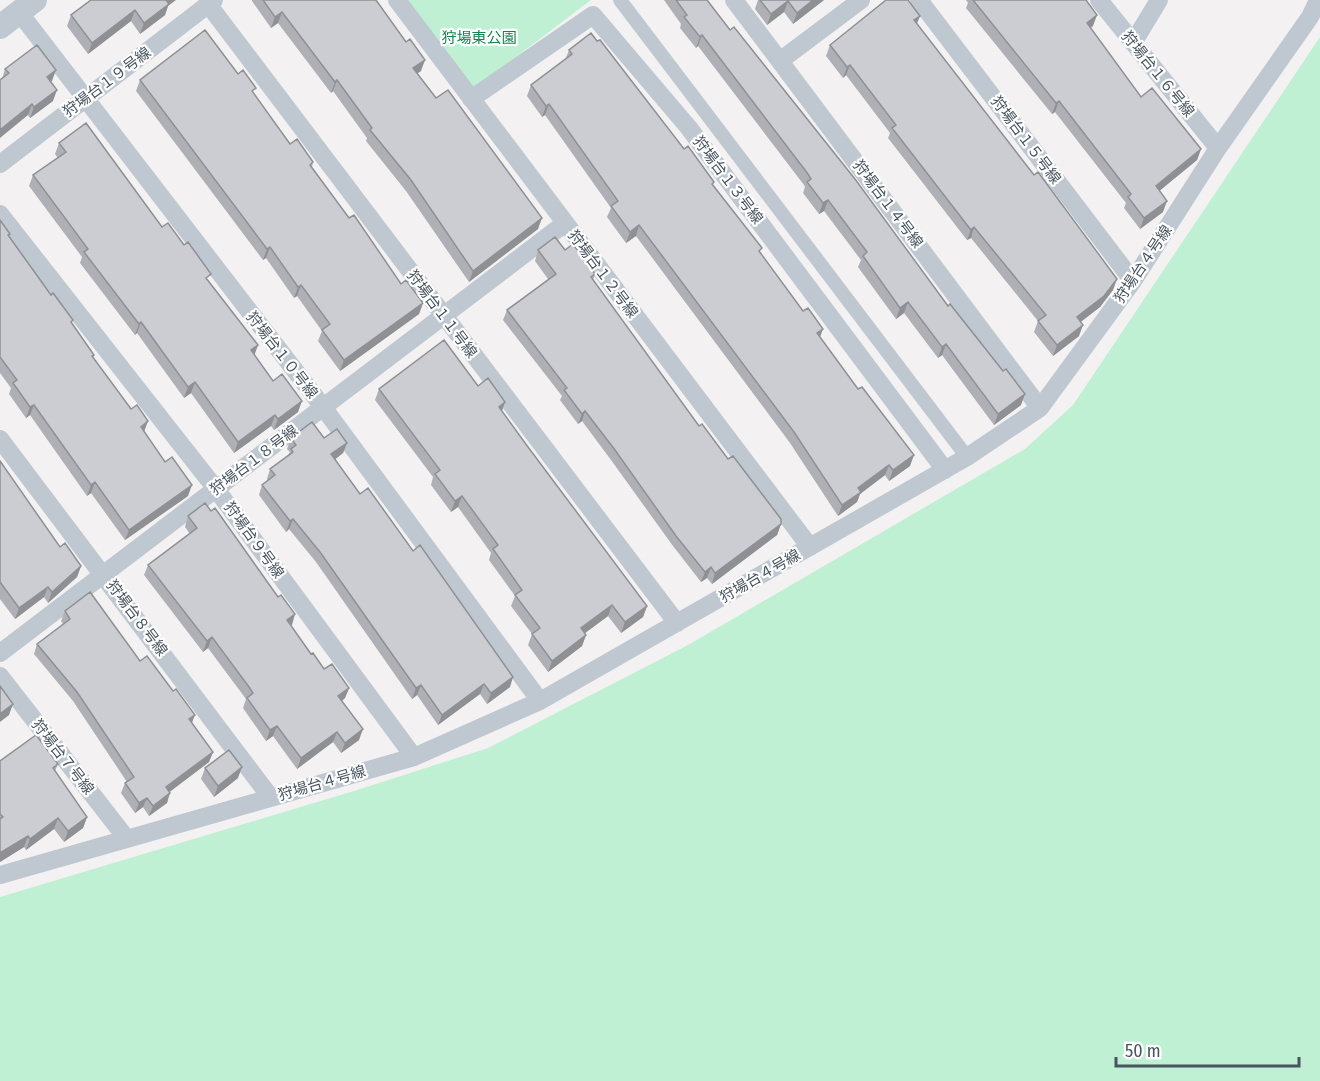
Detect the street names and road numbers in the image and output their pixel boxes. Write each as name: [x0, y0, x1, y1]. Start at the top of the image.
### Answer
street label: 狩場台１６号線: [1118, 28, 1198, 120]
street label: 狩場台１９号線: [60, 43, 154, 121]
street label: 狩場台１５号線: [987, 93, 1065, 187]
street label: 狩場台１３号線: [689, 133, 767, 227]
street label: 狩場台１４号線: [849, 157, 927, 251]
street label: 狩場台４号線: [1110, 222, 1176, 306]
street label: 狩場台１２号線: [564, 227, 642, 321]
street label: 狩場台１１号線: [403, 267, 481, 361]
street label: 狩場台１０号線: [243, 308, 321, 402]
street label: 狩場台１８号線: [207, 421, 301, 499]
street label: 狩場台９号線: [220, 498, 288, 582]
street label: 狩場台４号線: [717, 546, 803, 606]
street label: 狩場台８号線: [103, 577, 171, 659]
street label: 狩場台７号線: [28, 716, 98, 798]
street label: 狩場台４号線: [276, 762, 368, 804]

